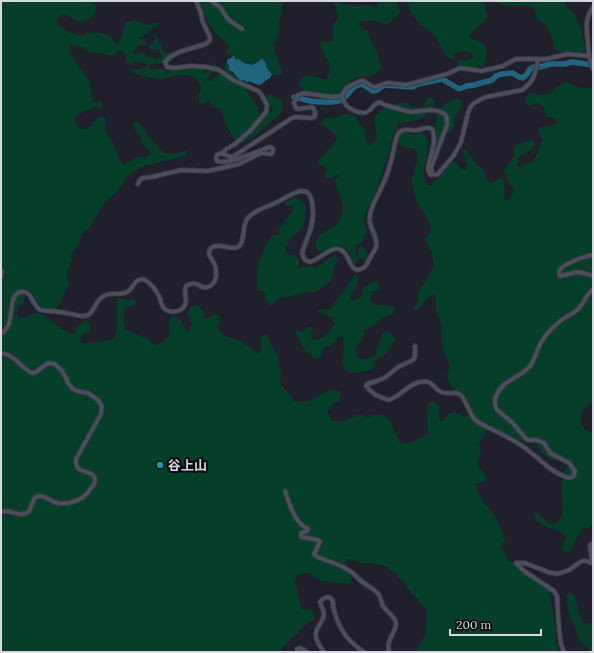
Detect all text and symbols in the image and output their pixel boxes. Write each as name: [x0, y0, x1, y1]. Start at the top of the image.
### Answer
place label: 谷上山: [168, 457, 207, 474]
marker: 谷上山: [155, 460, 165, 470]
scale bar: [450, 611, 541, 637]
text: 200 m: [456, 617, 492, 632]

